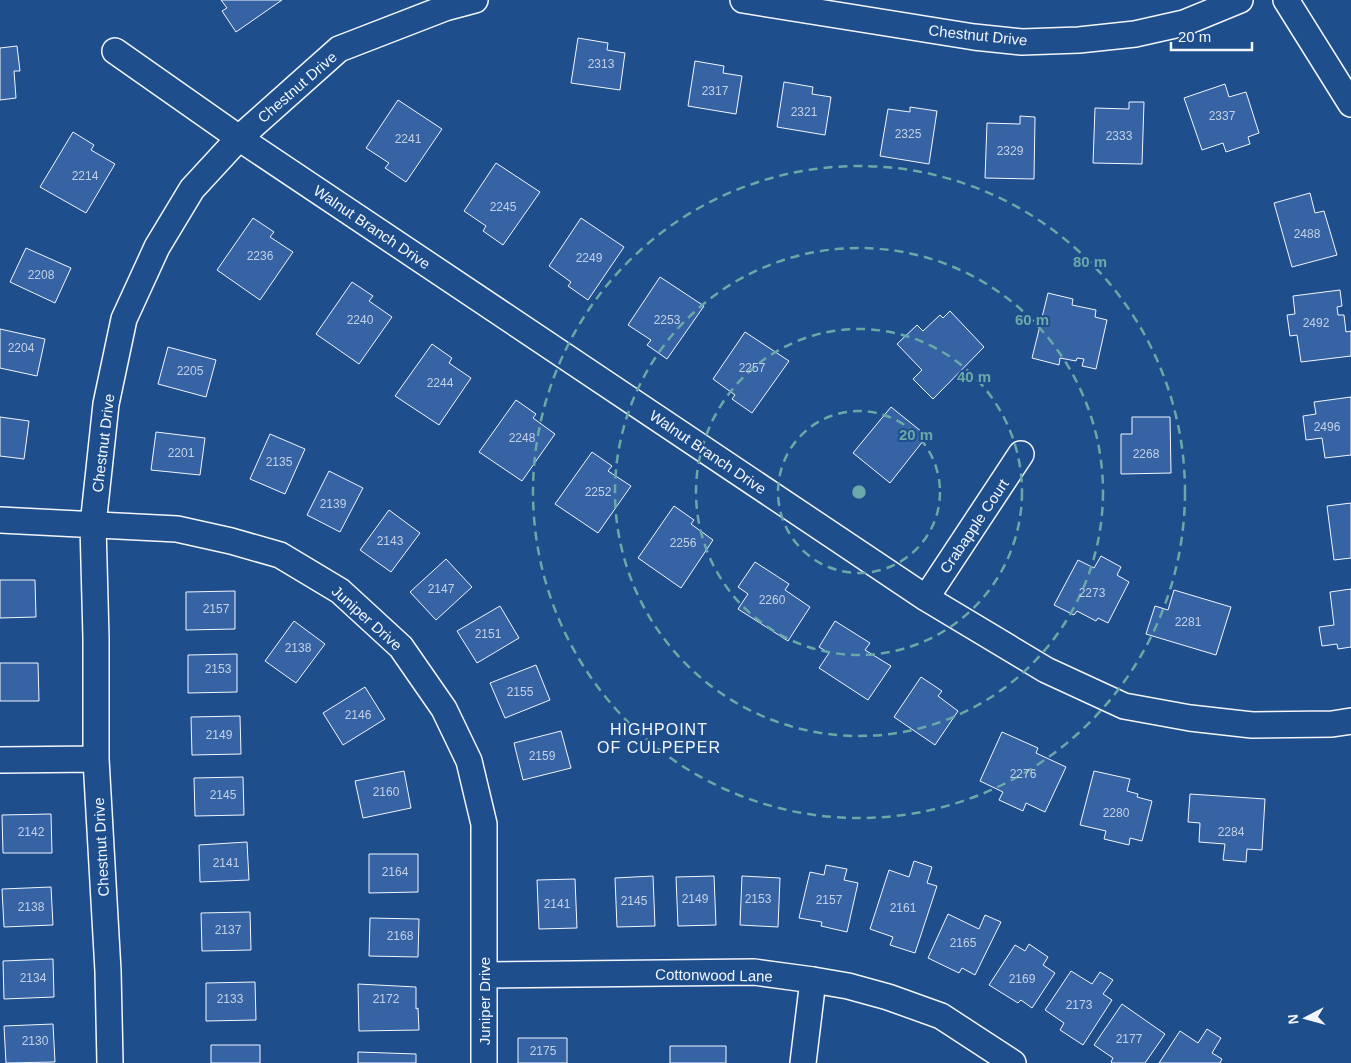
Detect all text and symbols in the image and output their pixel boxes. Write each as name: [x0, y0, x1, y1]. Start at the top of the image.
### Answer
scale bar: [1171, 20, 1252, 52]
street label: Chestnut Drive: [928, 21, 1028, 49]
text: 20 m: [1178, 28, 1211, 45]
street label: Chestnut Drive: [254, 48, 340, 126]
house number: 2313: [588, 57, 615, 71]
house number: 2317: [702, 84, 729, 98]
house number: 2321: [791, 105, 818, 119]
house number: 2337: [1209, 109, 1236, 123]
house number: 2325: [895, 127, 922, 141]
house number: 2333: [1106, 129, 1133, 143]
house number: 2241: [395, 132, 422, 146]
house number: 2329: [997, 144, 1024, 158]
house number: 2214: [72, 169, 99, 183]
street label: Walnut Branch Drive: [310, 182, 434, 272]
house number: 2245: [490, 200, 517, 214]
house number: 2488: [1294, 227, 1321, 241]
house number: 2236: [247, 249, 274, 263]
house number: 2249: [576, 251, 603, 265]
text: 80 m: [1073, 253, 1107, 270]
house number: 2208: [28, 268, 55, 282]
text: 60 m: [1015, 311, 1049, 328]
house number: 2240: [347, 313, 374, 327]
house number: 2253: [654, 313, 681, 327]
house number: 2492: [1303, 316, 1330, 330]
house number: 2204: [8, 341, 35, 355]
house number: 2257: [739, 361, 766, 375]
house number: 2205: [177, 364, 204, 378]
text: 40 m: [957, 368, 991, 385]
house number: 2244: [427, 376, 454, 390]
street label: Chestnut Drive: [89, 393, 117, 493]
street label: Walnut Branch Drive: [646, 407, 770, 497]
house number: 2496: [1314, 420, 1341, 434]
text: 20 m: [899, 426, 933, 443]
house number: 2248: [509, 431, 536, 445]
house number: 2201: [168, 446, 195, 460]
house number: 2268: [1133, 447, 1160, 461]
house number: 2135: [266, 455, 293, 469]
street label: Crabapple Court: [936, 475, 1012, 576]
centre of rings: [850, 483, 868, 501]
house number: 2252: [585, 485, 612, 499]
house number: 2139: [320, 497, 347, 511]
house number: 2143: [377, 534, 404, 548]
house number: 2256: [670, 536, 697, 550]
street label: Juniper Drive: [328, 582, 406, 654]
house number: 2147: [428, 582, 455, 596]
house number: 2273: [1079, 586, 1106, 600]
house number: 2260: [759, 593, 786, 607]
house number: 2157: [203, 602, 230, 616]
house number: 2281: [1175, 615, 1202, 629]
house number: 2151: [475, 627, 502, 641]
house number: 2138: [285, 641, 312, 655]
house number: 2153: [205, 662, 232, 676]
house number: 2155: [507, 685, 534, 699]
house number: 2146: [345, 708, 372, 722]
district label: HIGHPOINT OF CULPEPER: [597, 721, 721, 756]
house number: 2149: [206, 728, 233, 742]
house number: 2159: [529, 749, 556, 763]
house number: 2276: [1010, 767, 1037, 781]
house number: 2160: [373, 785, 400, 799]
house number: 2145: [210, 788, 237, 802]
street label: Chestnut Drive: [90, 797, 112, 897]
house number: 2280: [1103, 806, 1130, 820]
house number: 2142: [18, 825, 45, 839]
house number: 2284: [1218, 825, 1245, 839]
house number: 2141: [213, 856, 240, 870]
house number: 2164: [382, 865, 409, 879]
house number: 2149: [682, 892, 709, 906]
house number: 2153: [745, 892, 772, 906]
house number: 2157: [816, 893, 843, 907]
house number: 2145: [621, 894, 648, 908]
house number: 2141: [544, 897, 571, 911]
house number: 2138: [18, 900, 45, 914]
house number: 2161: [890, 901, 917, 915]
house number: 2137: [215, 923, 242, 937]
house number: 2168: [387, 929, 414, 943]
house number: 2165: [950, 936, 977, 950]
street label: Juniper Drive: [476, 957, 493, 1045]
street label: Cottonwood Lane: [655, 965, 773, 985]
house number: 2134: [20, 971, 47, 985]
house number: 2169: [1009, 972, 1036, 986]
house number: 2133: [217, 992, 244, 1006]
house number: 2172: [373, 992, 400, 1006]
north arrow: [1281, 993, 1331, 1043]
house number: 2173: [1066, 998, 1093, 1012]
text: N: [1285, 1013, 1302, 1025]
house number: 2177: [1116, 1032, 1143, 1046]
house number: 2130: [22, 1034, 49, 1048]
house number: 2175: [530, 1044, 557, 1058]

